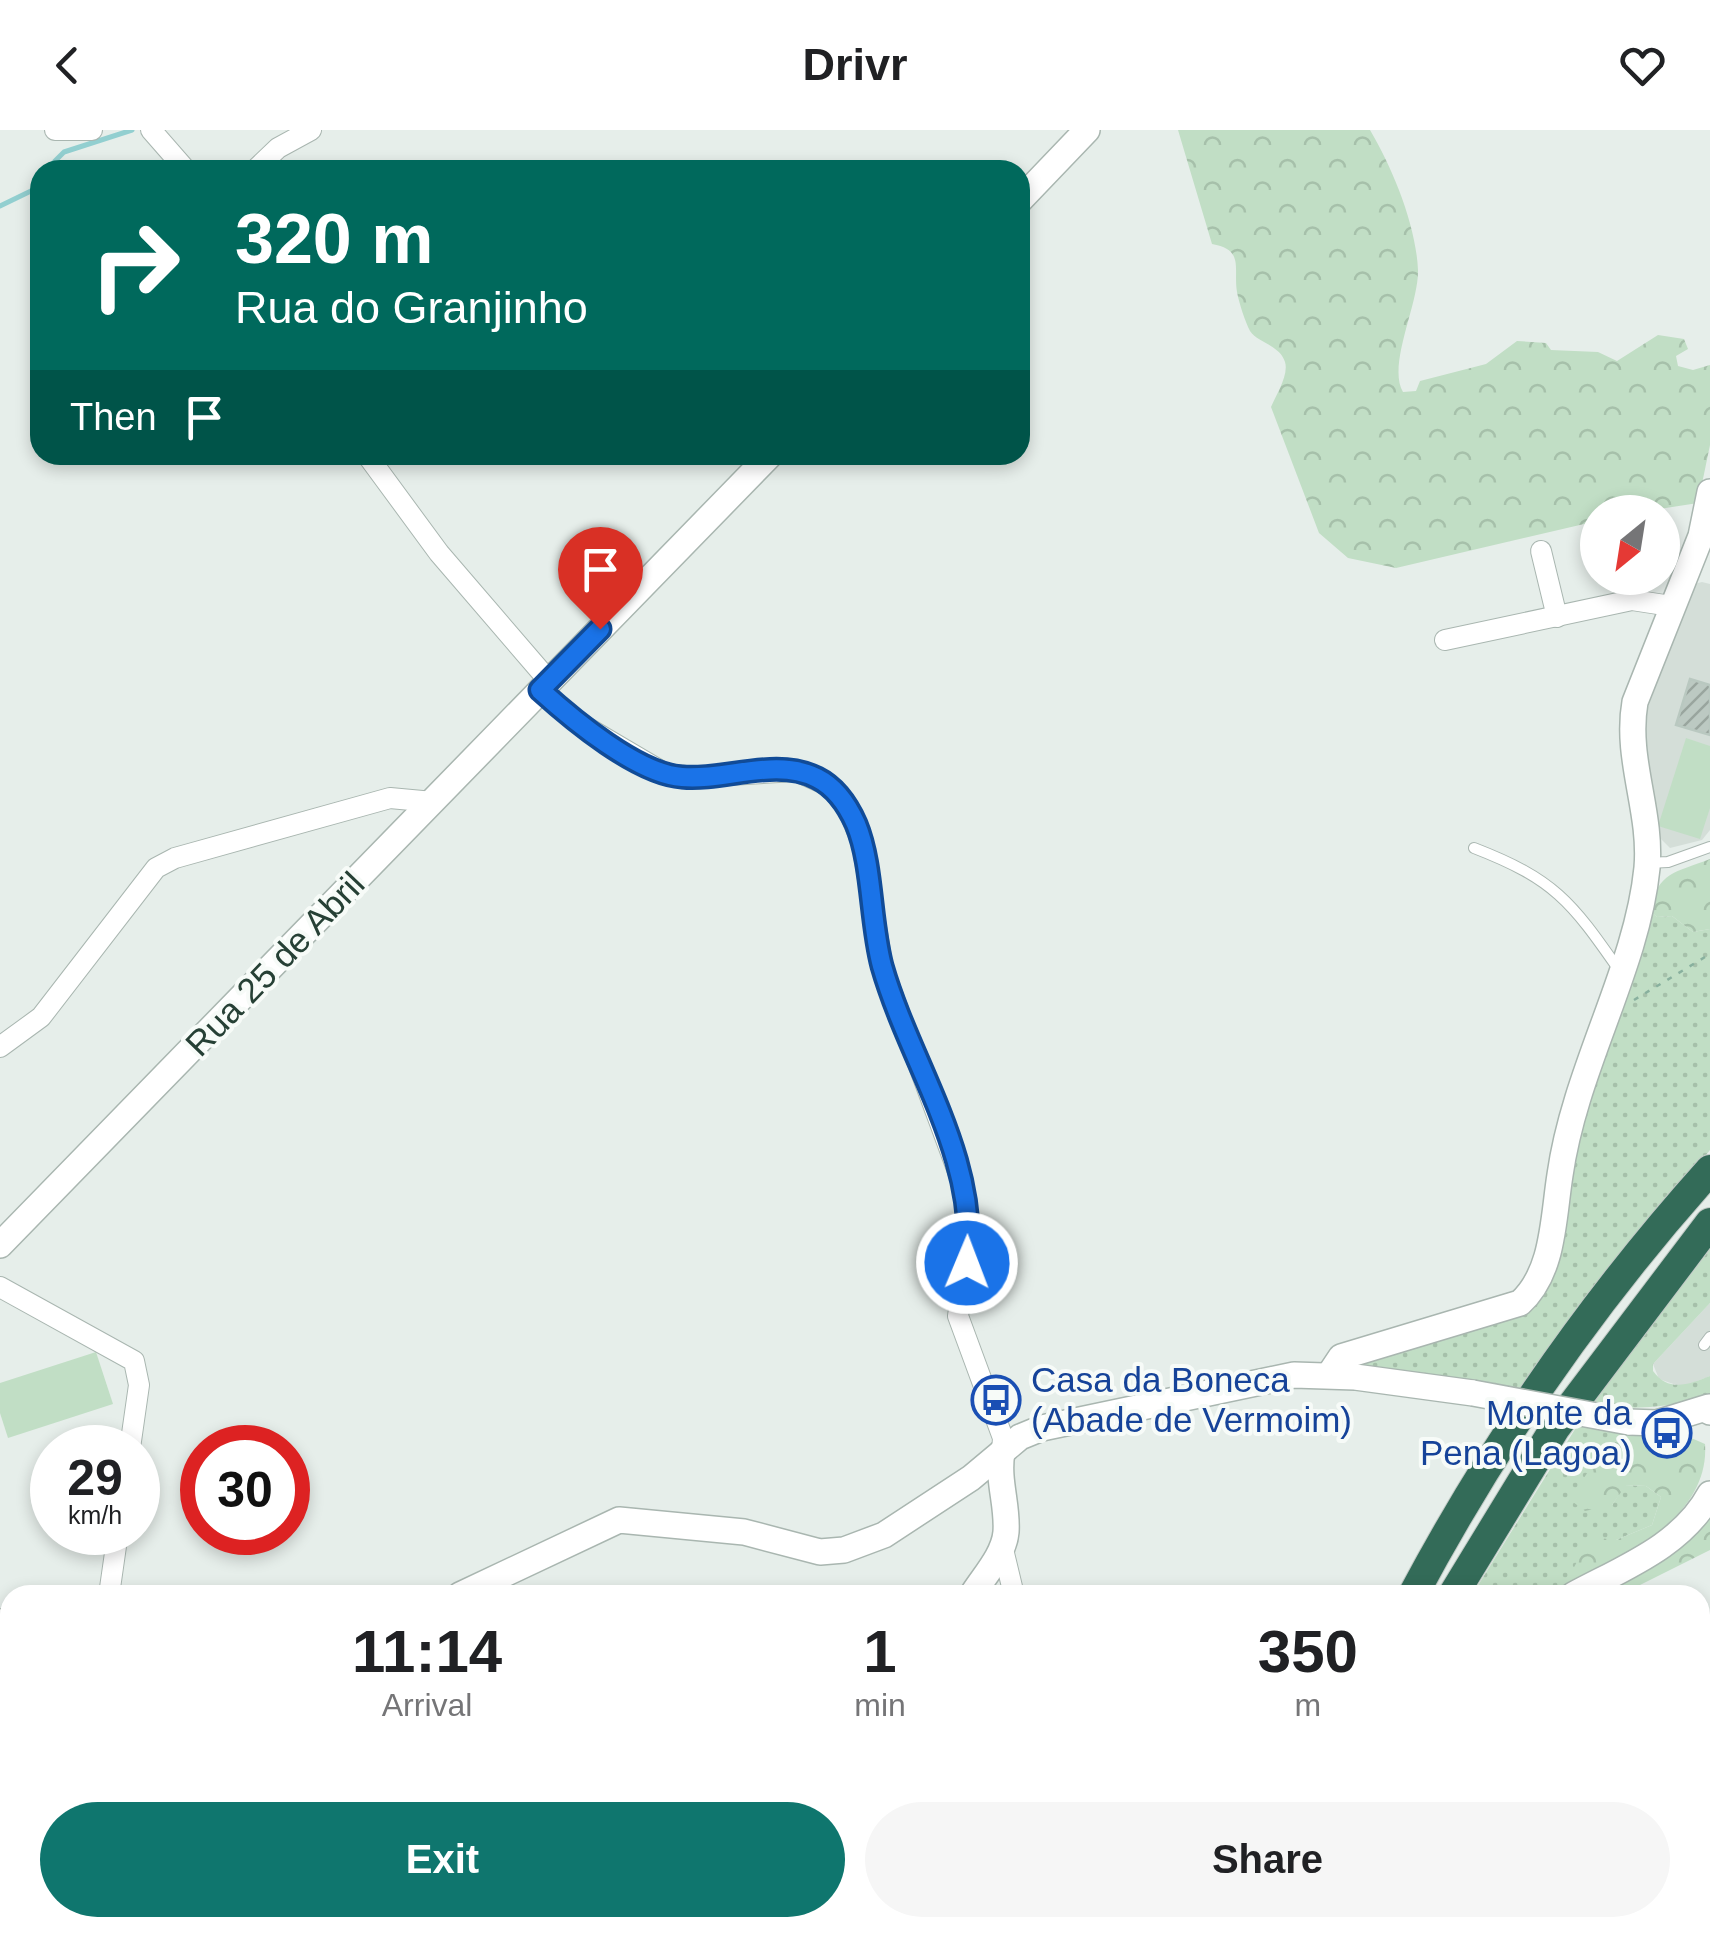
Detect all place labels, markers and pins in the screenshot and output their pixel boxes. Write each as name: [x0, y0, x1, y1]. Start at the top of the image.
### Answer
pin: [558, 527, 643, 630]
place label: Casa da Boneca (Abade de Vermoim): [1031, 1360, 1352, 1439]
bus stop icon: Casa da Boneca (Abade de Vermoim): [970, 1374, 1022, 1426]
place label: Monte da Pena (Lagoa): [1420, 1393, 1633, 1472]
bus stop icon: Monte da Pena (Lagoa): [1641, 1407, 1693, 1459]

